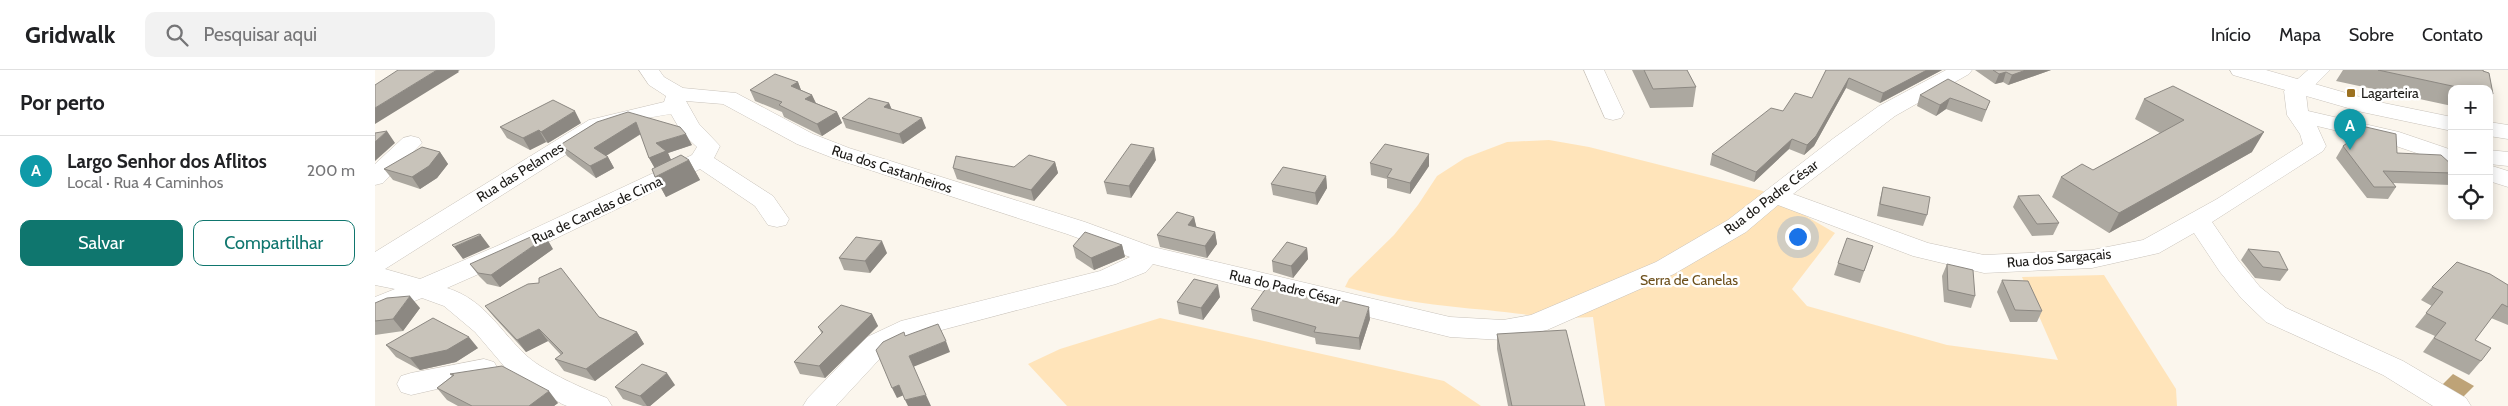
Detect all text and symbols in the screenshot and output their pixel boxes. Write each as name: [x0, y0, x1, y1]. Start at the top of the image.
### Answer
search box: [145, 12, 495, 57]
text: Gridwalk: [25, 20, 115, 49]
icon: search: [163, 21, 191, 49]
text: Pesquisar aqui: [203, 23, 317, 46]
text: Início: [2211, 24, 2251, 46]
text: Mapa: [2279, 24, 2321, 46]
text: Sobre: [2349, 24, 2394, 46]
text: Contato: [2422, 24, 2483, 46]
place label: Lagarteira: [2361, 84, 2419, 102]
map controls: [2448, 85, 2493, 220]
button: +: [2448, 85, 2493, 130]
marker: Lagarteira: [2345, 87, 2357, 99]
text: Por perto: [20, 90, 105, 115]
pin: A: [2334, 109, 2366, 150]
button: −: [2448, 130, 2493, 175]
street label: Rua das Pelames: [473, 138, 567, 206]
street label: Rua dos Castanheiros: [829, 141, 955, 197]
text: Largo Senhor dos Aflitos: [67, 150, 267, 173]
street label: Rua do Padre César: [1720, 155, 1822, 238]
text: A: [31, 161, 41, 180]
text: 200 m: [307, 161, 355, 180]
street label: Rua de Canelas de Cima: [529, 172, 665, 248]
text: Local · Rua 4 Caminhos: [67, 173, 223, 192]
button: locate: [2448, 175, 2493, 220]
button: Salvar: [20, 220, 183, 266]
button: Compartilhar: [193, 220, 355, 266]
your location: [1785, 224, 1811, 250]
street label: Rua dos Sargaçais: [2006, 244, 2112, 272]
street label: Rua do Padre César: [1228, 265, 1343, 309]
park label: Serra de Canelas: [1640, 271, 1738, 289]

